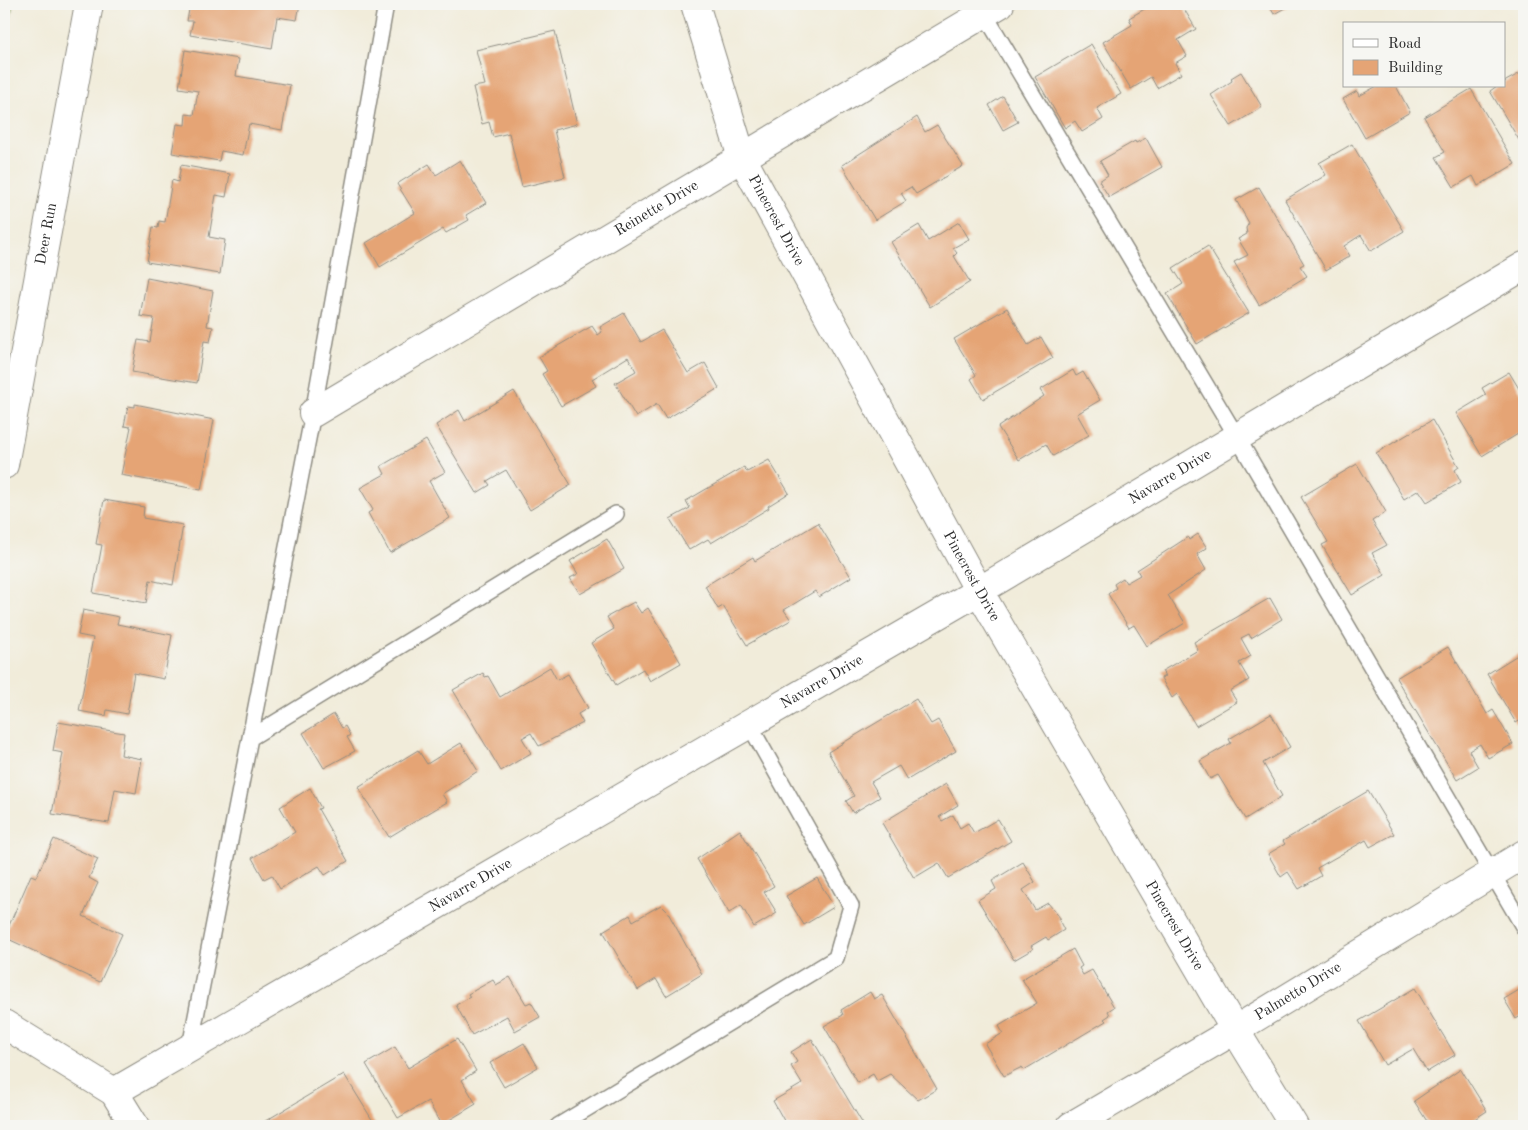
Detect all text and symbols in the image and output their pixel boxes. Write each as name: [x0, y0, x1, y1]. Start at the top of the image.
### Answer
legend: [1343, 22, 1506, 88]
text: Road: [1388, 37, 1422, 52]
text: Building: [1388, 61, 1443, 76]
street label: Pinecrest Drive: [745, 172, 807, 268]
street label: Reinette Drive: [612, 178, 701, 239]
street label: Deer Run: [34, 202, 60, 266]
street label: Navarre Drive: [1126, 447, 1214, 507]
street label: Pinecrest Drive: [940, 529, 1003, 624]
street label: Navarre Drive: [778, 652, 866, 712]
street label: Navarre Drive: [427, 856, 515, 915]
street label: Pinecrest Drive: [1142, 878, 1206, 973]
street label: Palmetto Drive: [1252, 960, 1344, 1023]

